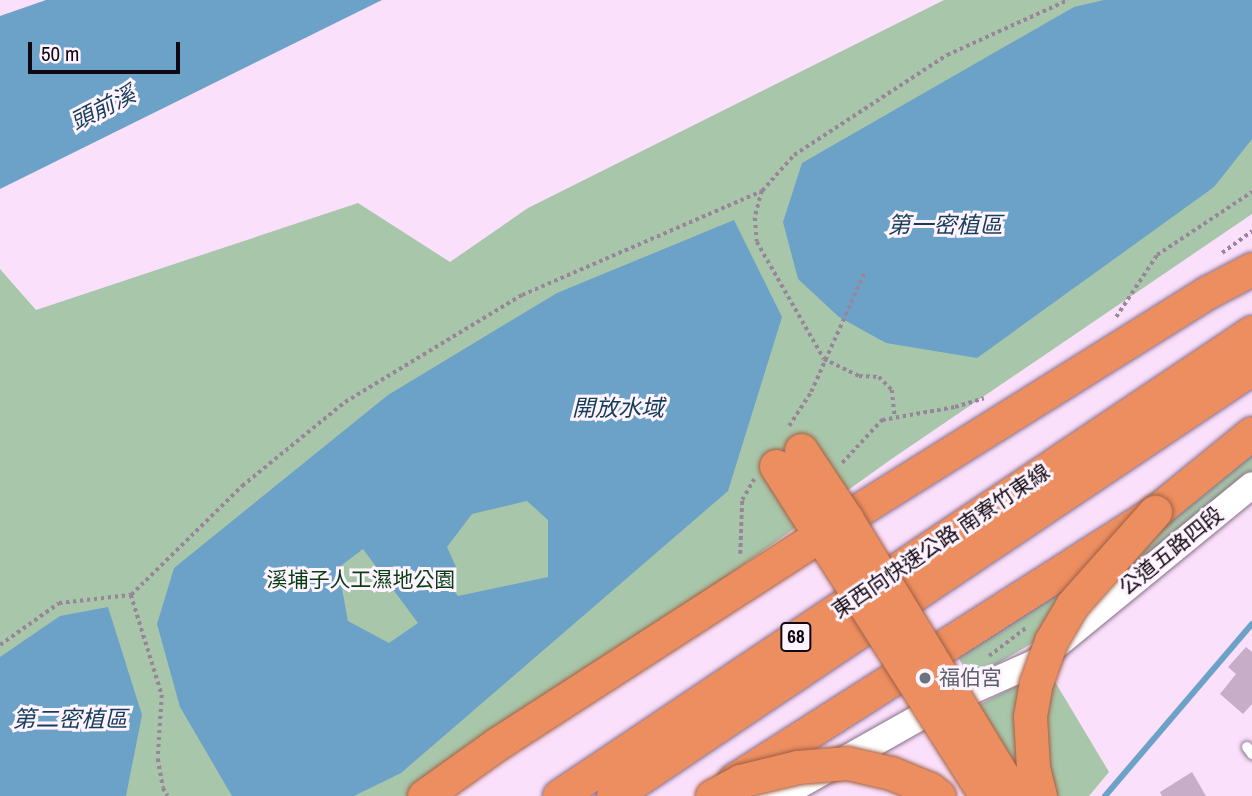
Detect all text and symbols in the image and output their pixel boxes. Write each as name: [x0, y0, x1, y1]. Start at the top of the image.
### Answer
scale bar: [32, 28, 184, 72]
text: 50 m: [41, 39, 79, 68]
water label: 頭前溪: [66, 80, 140, 136]
water label: 第一密植區: [888, 211, 1002, 239]
water label: 開放水域: [572, 394, 664, 422]
street label: 東西向快速公路 南寮竹東線: [828, 459, 1054, 623]
street label: 公道五路四段: [1114, 502, 1228, 600]
park label: 溪埔子人工濕地公園: [267, 567, 455, 593]
road number: 68: [780, 622, 812, 652]
place label: 福伯宮: [939, 665, 1002, 691]
marker: 福伯宮: [917, 670, 933, 686]
water label: 第二密植區: [13, 705, 127, 733]

